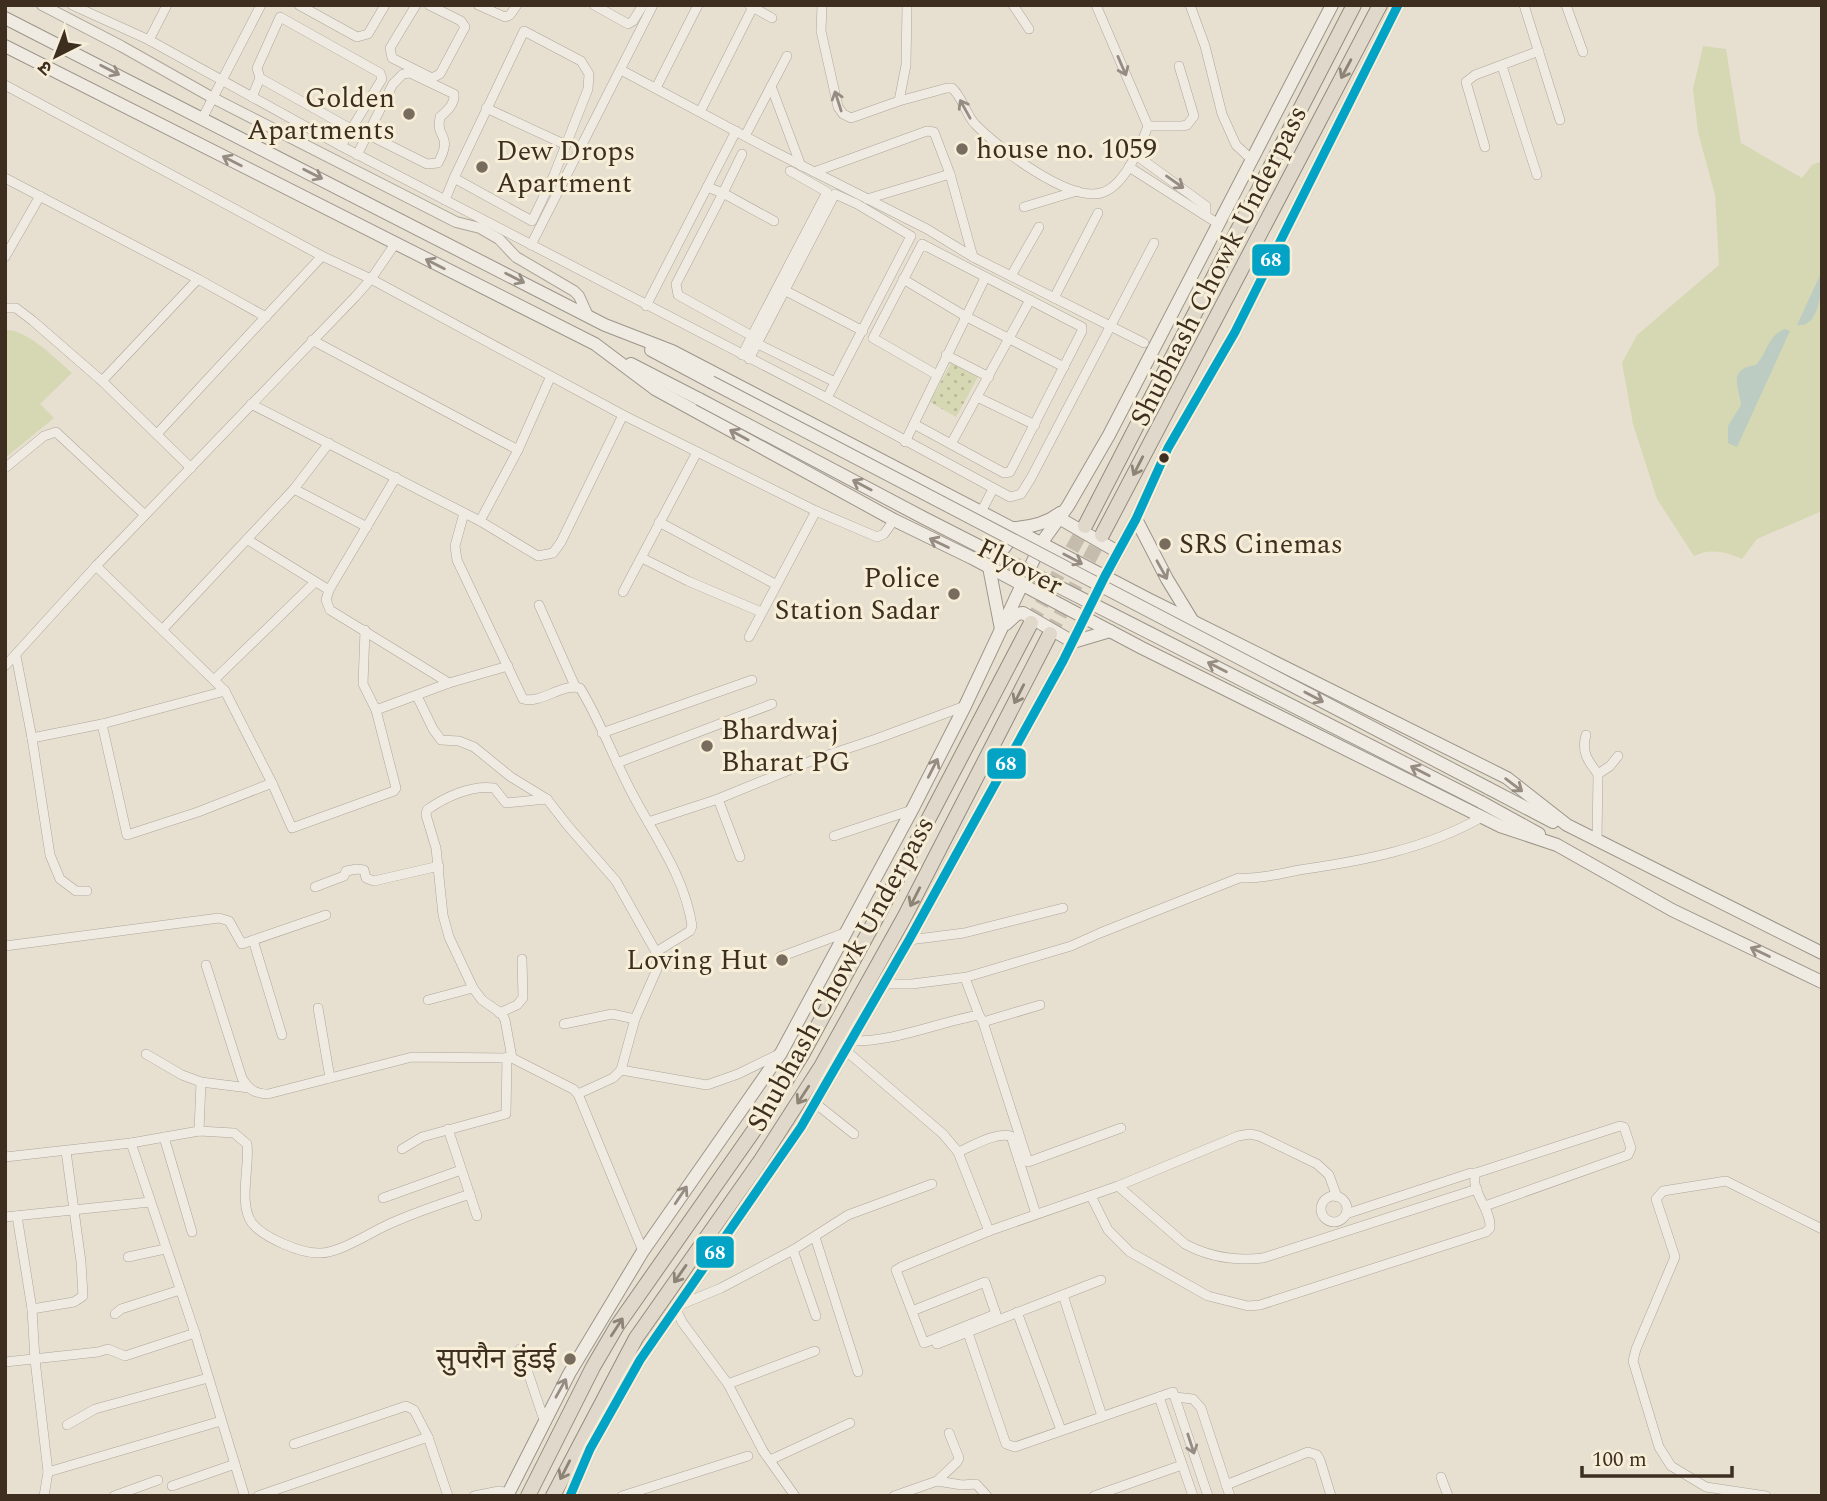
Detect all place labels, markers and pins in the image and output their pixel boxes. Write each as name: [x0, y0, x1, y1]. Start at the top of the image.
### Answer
place label: Golden Apartments: [247, 77, 395, 152]
marker: Golden Apartments: [401, 106, 417, 122]
place label: house no. 1059: [976, 128, 1157, 171]
place label: Dew Drops Apartment: [496, 130, 635, 205]
marker: house no. 1059: [954, 141, 970, 157]
marker: Dew Drops Apartment: [474, 159, 490, 175]
unlabelled marker: [1157, 451, 1171, 465]
place label: SRS Cinemas: [1179, 523, 1343, 566]
marker: SRS Cinemas: [1157, 536, 1173, 552]
place label: Police Station Sadar: [775, 557, 940, 632]
marker: Police Station Sadar: [946, 586, 962, 602]
place label: Bhardwaj Bharat PG: [721, 709, 850, 784]
marker: Bhardwaj Bharat PG: [699, 738, 715, 754]
place label: Loving Hut: [626, 939, 768, 982]
marker: Loving Hut: [774, 952, 790, 968]
place label: सुपरौन हुंडई: [436, 1338, 557, 1381]
marker: सुपरौन हुंडई: [562, 1351, 578, 1367]

